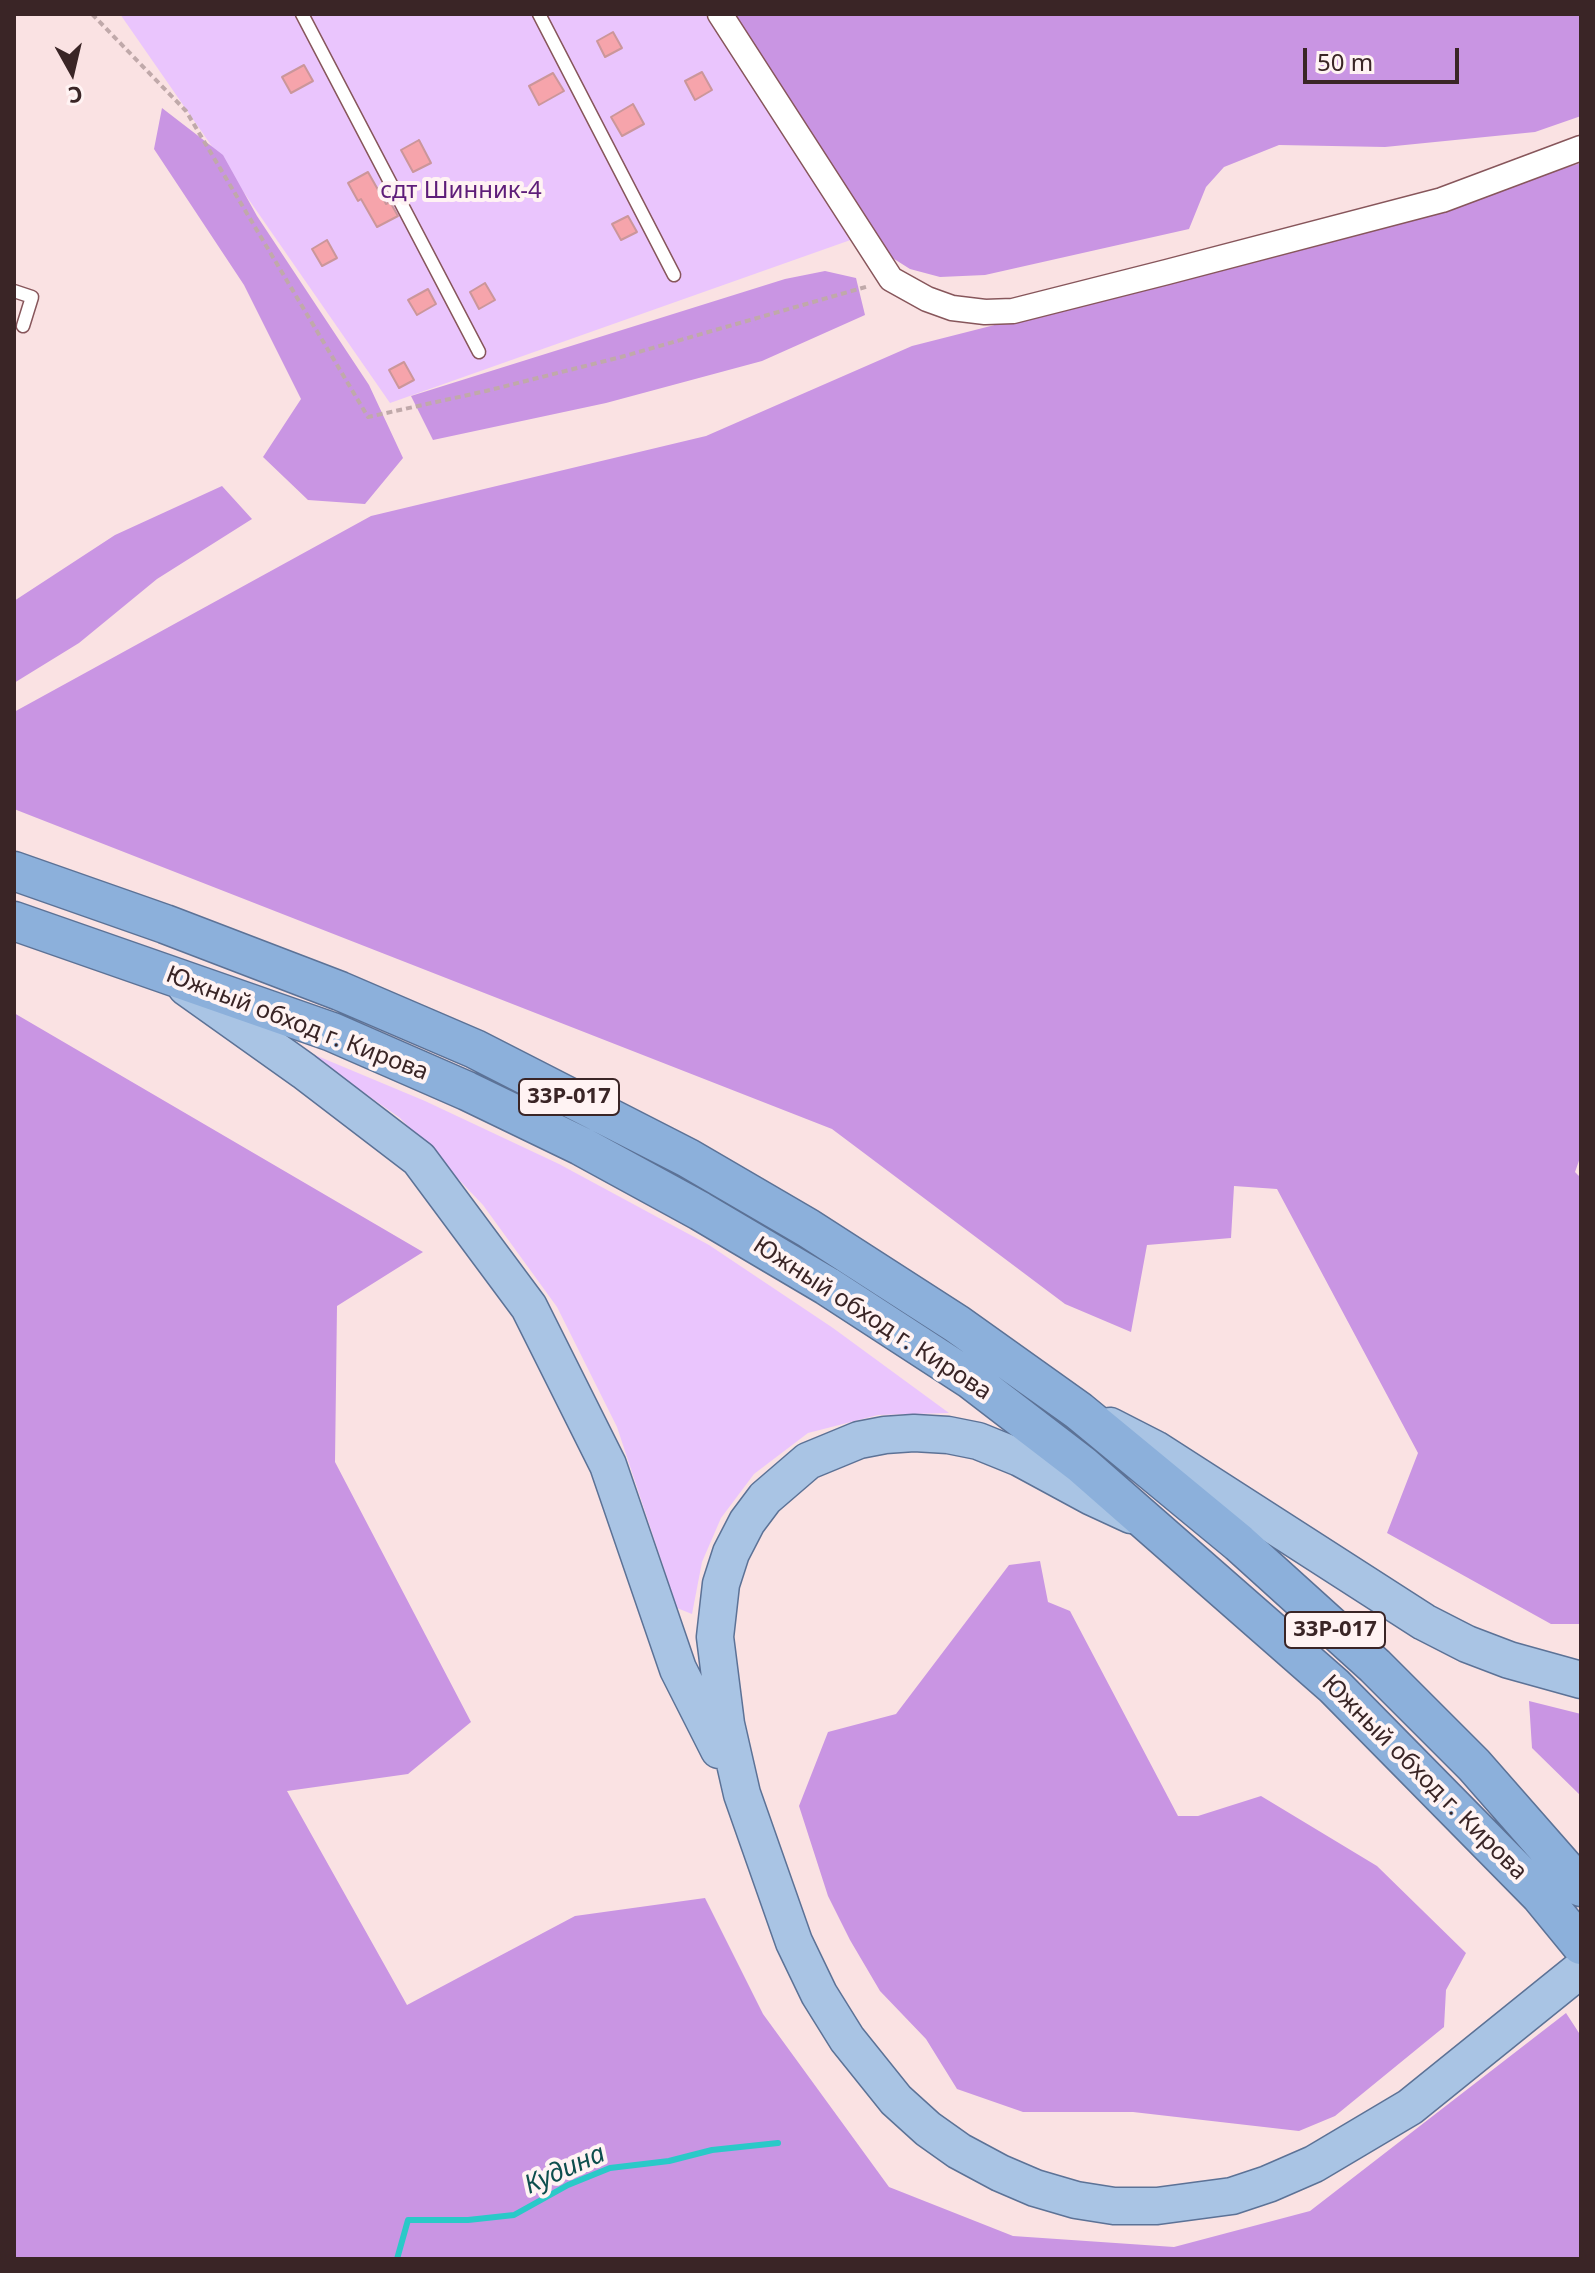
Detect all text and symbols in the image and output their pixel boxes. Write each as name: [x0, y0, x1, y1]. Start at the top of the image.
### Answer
north arrow: [32, 32, 112, 112]
scale bar: [1307, 32, 1463, 82]
text: 50 m: [1317, 45, 1373, 78]
text: С: [66, 80, 84, 112]
park label: сдт Шинник-4: [380, 177, 542, 205]
street label: Южный обход г. Кирова: [162, 961, 432, 1087]
road number: 33Р-017: [519, 1079, 619, 1115]
street label: Южный обход г. Кирова: [747, 1231, 997, 1407]
road number: 33Р-017: [1285, 1612, 1385, 1648]
street label: Южный обход г. Кирова: [1315, 1669, 1533, 1887]
water label: Кудина: [520, 2138, 610, 2202]

